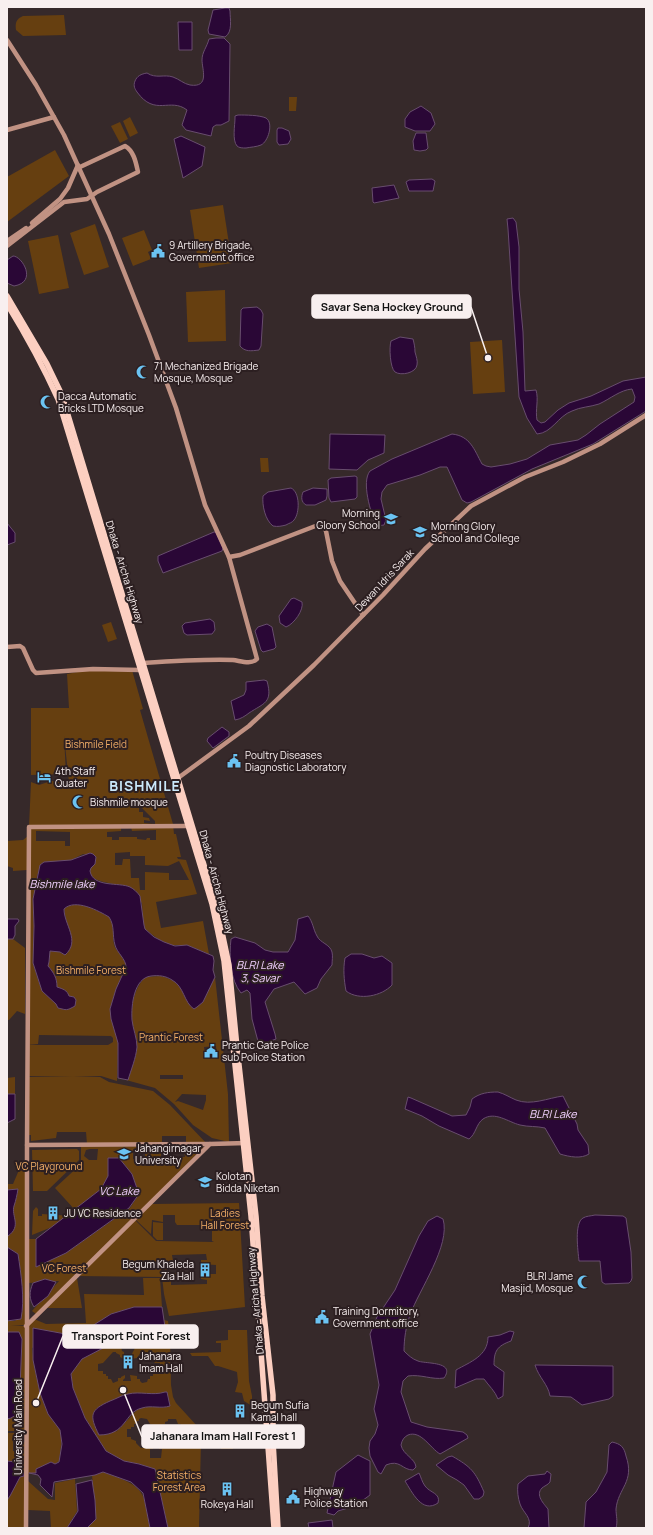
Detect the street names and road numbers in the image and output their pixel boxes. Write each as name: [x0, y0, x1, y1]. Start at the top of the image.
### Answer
street label: Dhaka - Aricha Highway: [103, 519, 148, 626]
street label: Dewan Idris Sarak: [351, 545, 417, 614]
street label: Dhaka - Aricha Highway: [196, 828, 238, 936]
street label: Dhaka - Aricha Highway: [243, 1246, 267, 1355]
street label: University Main Road: [11, 1379, 25, 1475]

